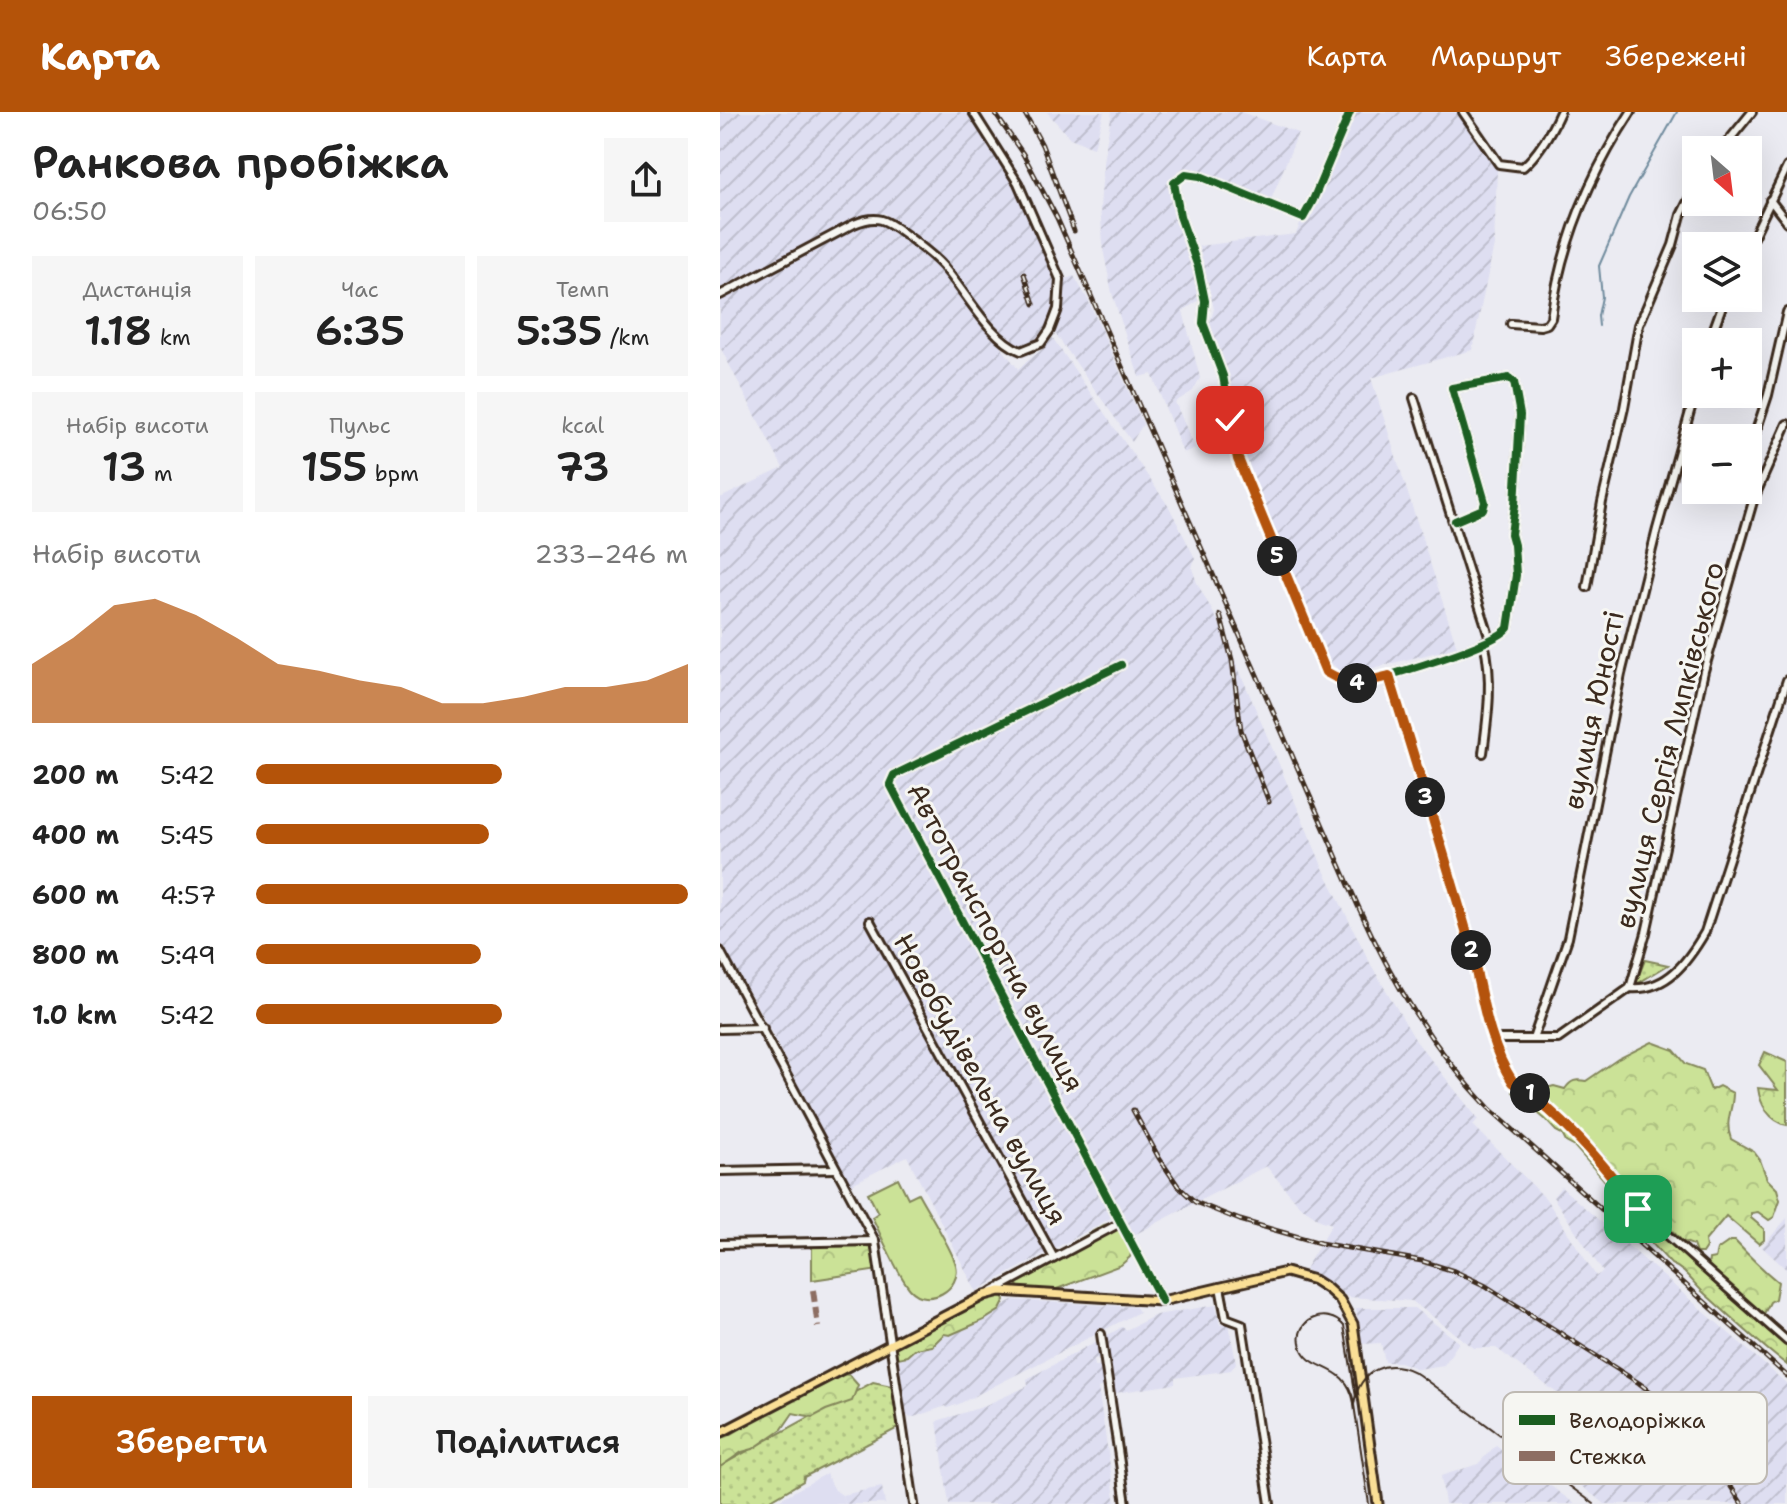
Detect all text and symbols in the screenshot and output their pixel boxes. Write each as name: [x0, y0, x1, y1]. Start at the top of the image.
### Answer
text: Карта: [40, 31, 160, 82]
text: Карта: [1307, 37, 1387, 75]
text: Маршрут: [1431, 37, 1561, 75]
text: Збережені: [1605, 37, 1747, 75]
text: Ранкова пробіжка: [32, 133, 449, 192]
north arrow: [1682, 136, 1762, 216]
map controls: [1682, 136, 1762, 504]
button: share: [604, 138, 688, 222]
text: 06:50: [32, 193, 107, 228]
button: layers: [1682, 232, 1762, 312]
text: Дистанція: [83, 275, 192, 304]
text: Час: [341, 275, 379, 304]
text: Темп: [556, 275, 609, 304]
text: 1.18: [84, 304, 152, 358]
text: 6:35: [315, 304, 405, 358]
text: 5:35: [516, 304, 603, 358]
text: km: [152, 323, 191, 352]
text: /km: [603, 323, 649, 352]
button: +: [1682, 328, 1762, 408]
pin: [1196, 386, 1264, 454]
icon: check: [1208, 398, 1252, 442]
text: Набір висоти: [66, 411, 209, 440]
text: Пульс: [329, 411, 391, 440]
text: kcal: [561, 411, 604, 440]
button: −: [1682, 424, 1762, 504]
text: 13: [102, 440, 146, 494]
text: 155: [301, 440, 367, 494]
text: 73: [556, 440, 610, 494]
text: m: [146, 459, 173, 488]
text: bpm: [367, 459, 419, 488]
text: Набір висоти: [32, 536, 201, 571]
text: 233–246 m: [534, 536, 688, 571]
pin: 5: [1257, 536, 1297, 576]
text: 5: [1270, 541, 1284, 570]
street label: вулиця Сергія Липківського: [1605, 558, 1733, 932]
street label: вулиця Юності: [1553, 607, 1633, 813]
pin: 4: [1337, 663, 1377, 703]
text: 4: [1349, 668, 1365, 697]
text: 200 m: [32, 757, 119, 792]
text: 5:42: [160, 757, 215, 792]
street label: Автотранспортна вулиця: [898, 776, 1094, 1098]
pin: 3: [1405, 777, 1445, 817]
text: 3: [1417, 782, 1433, 811]
text: 400 m: [32, 817, 119, 852]
text: 5:45: [160, 817, 214, 852]
text: 600 m: [32, 877, 119, 912]
text: 4:57: [160, 877, 217, 912]
street label: Новобудівельна вулиця: [885, 926, 1077, 1232]
pin: 2: [1451, 930, 1491, 970]
text: 2: [1463, 935, 1479, 964]
text: 800 m: [32, 937, 119, 972]
text: 5:49: [160, 937, 216, 972]
text: 1.0 km: [32, 997, 117, 1032]
text: 5:42: [160, 997, 215, 1032]
pin: 1: [1510, 1073, 1550, 1113]
text: 1: [1525, 1078, 1535, 1107]
pin: [1604, 1175, 1672, 1243]
icon: arrive: [1616, 1187, 1660, 1231]
legend: [1503, 1392, 1767, 1484]
button: Зберегти: [32, 1396, 352, 1488]
button: Поділитися: [368, 1396, 688, 1488]
text: Велодоріжка: [1569, 1406, 1706, 1435]
text: Стежка: [1569, 1442, 1646, 1471]

